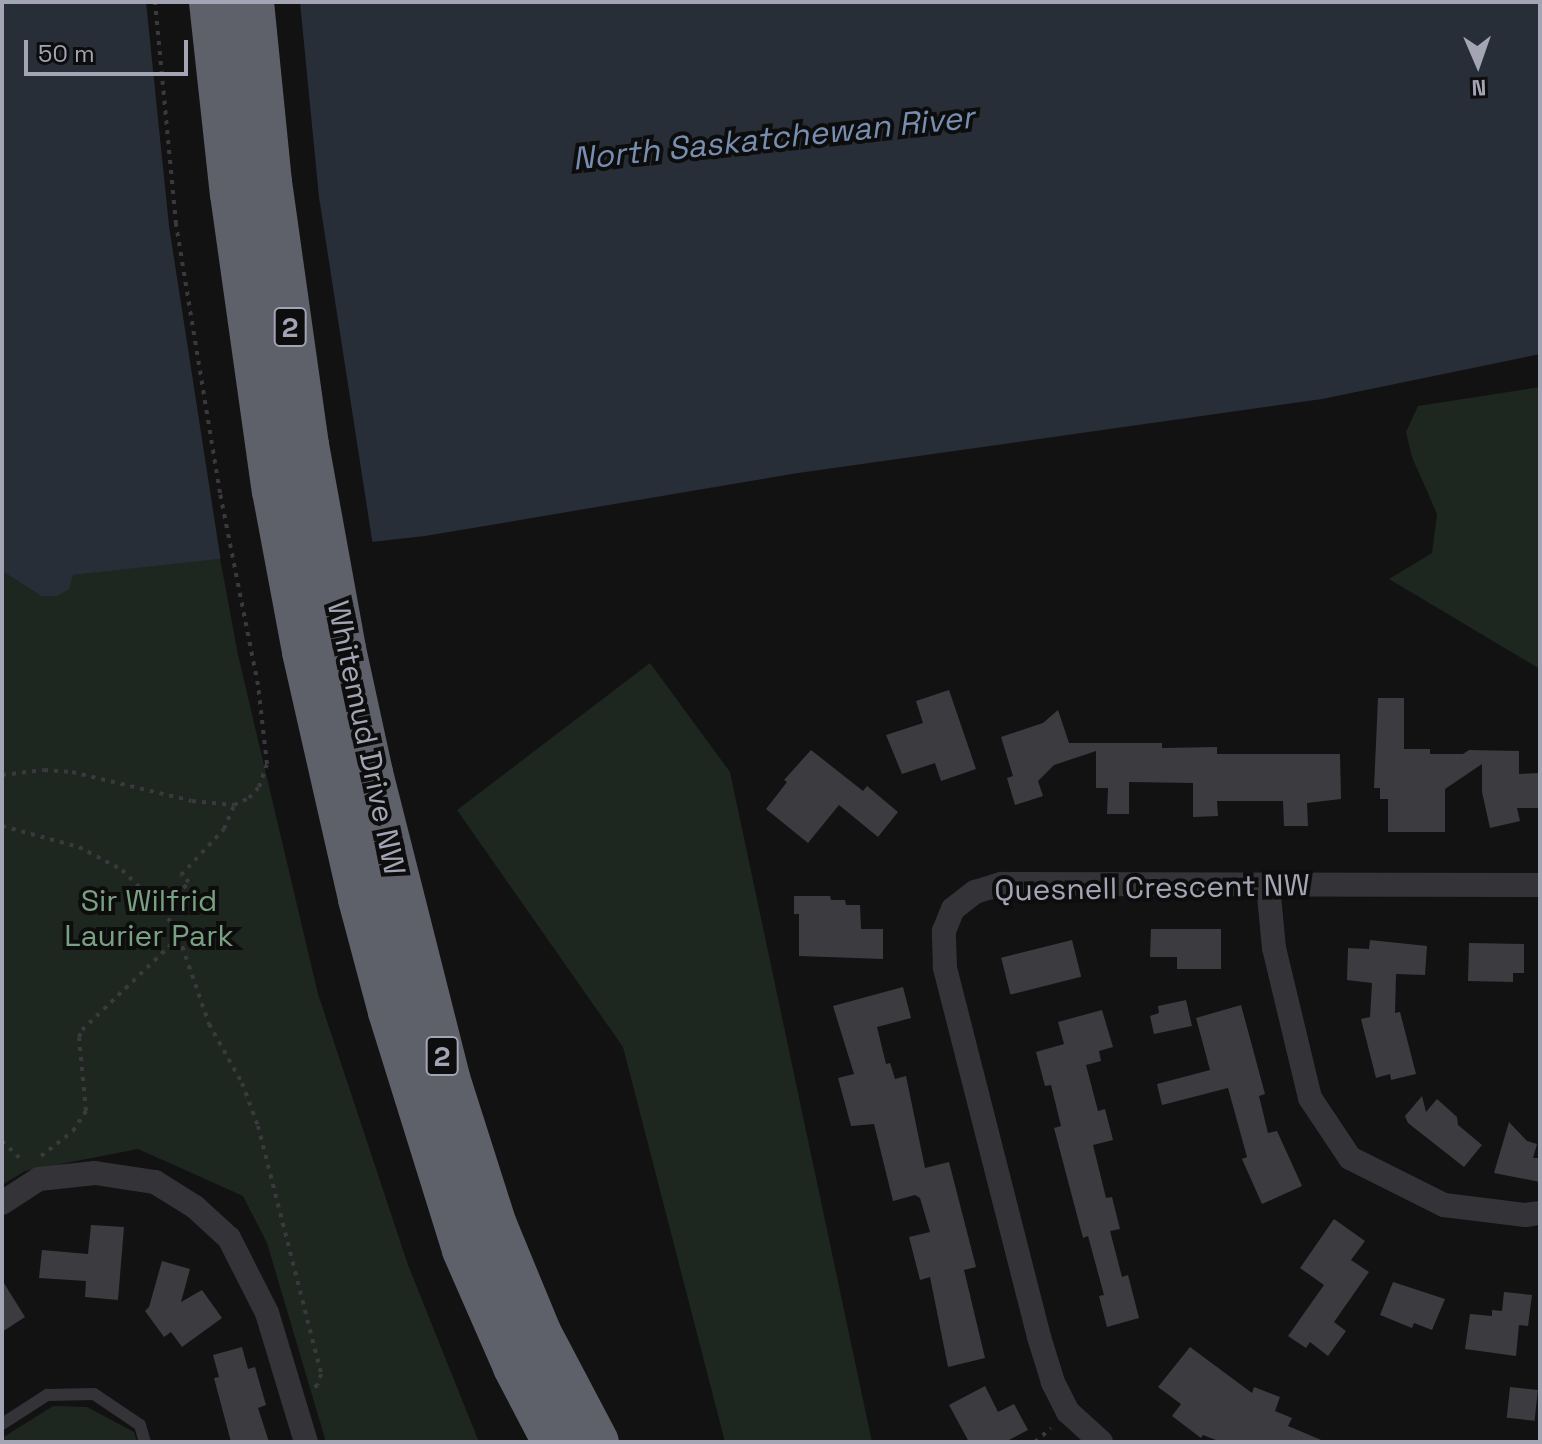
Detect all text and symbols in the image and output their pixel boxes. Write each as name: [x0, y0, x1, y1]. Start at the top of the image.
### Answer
scale bar: [28, 24, 192, 74]
north arrow: [1438, 24, 1518, 104]
text: 50 m: [38, 38, 95, 69]
text: N: [1471, 74, 1487, 102]
water label: North Saskatchewan River: [570, 98, 976, 178]
road number: 2: [272, 303, 308, 351]
street label: Whitemud Drive NW: [319, 597, 413, 879]
street label: Quesnell Crescent NW: [994, 867, 1310, 909]
park label: Sir Wilfrid Laurier Park: [64, 883, 234, 954]
road number: 2: [424, 1032, 460, 1080]

